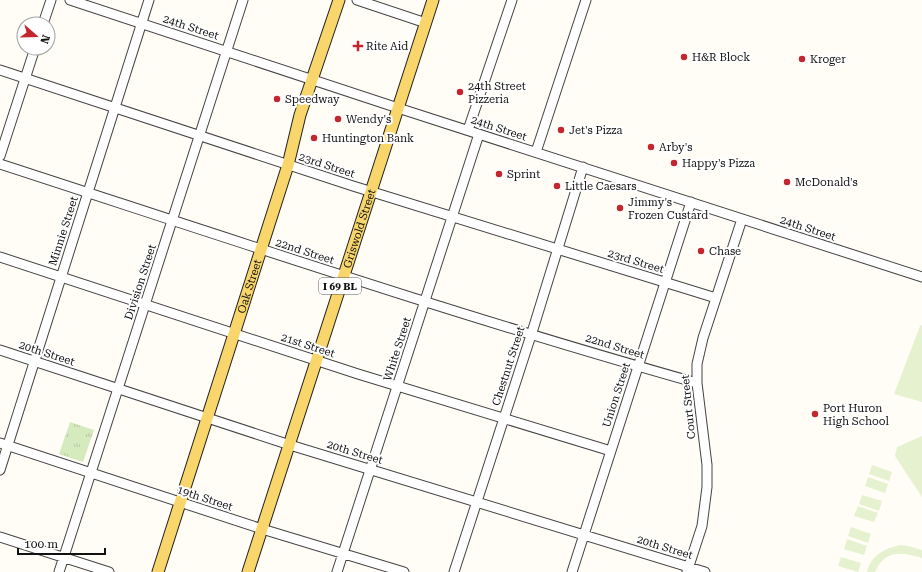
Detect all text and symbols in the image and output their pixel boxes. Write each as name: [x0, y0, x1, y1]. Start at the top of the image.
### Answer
street label: 24th Street: [161, 12, 220, 43]
north arrow: [16, 16, 56, 56]
text: N: [37, 33, 52, 46]
place label: Rite Aid: [366, 40, 408, 53]
marker: Rite Aid: [353, 41, 363, 51]
place label: H&R Block: [692, 51, 750, 64]
marker: H&R Block: [679, 52, 689, 62]
place label: Kroger: [810, 53, 846, 66]
marker: Kroger: [797, 54, 807, 64]
place label: 24th Street Pizzeria: [468, 80, 526, 106]
marker: 24th Street Pizzeria: [455, 87, 465, 97]
place label: Speedway: [285, 93, 340, 106]
marker: Speedway: [272, 94, 282, 104]
place label: Wendy's: [346, 113, 391, 126]
street label: 24th Street: [469, 113, 528, 144]
marker: Wendy's: [333, 114, 343, 124]
place label: Jet's Pizza: [569, 124, 622, 137]
marker: Jet's Pizza: [556, 125, 566, 135]
place label: Huntington Bank: [322, 132, 414, 145]
marker: Huntington Bank: [309, 133, 319, 143]
place label: Arby's: [659, 141, 692, 154]
marker: Arby's: [646, 142, 656, 152]
street label: 23rd Street: [297, 150, 356, 181]
place label: Happy's Pizza: [682, 157, 755, 170]
marker: Happy's Pizza: [669, 158, 679, 168]
place label: Sprint: [507, 168, 540, 181]
marker: Sprint: [494, 169, 504, 179]
place label: McDonald's: [795, 176, 858, 189]
marker: McDonald's: [782, 177, 792, 187]
place label: Little Caesars: [565, 180, 637, 193]
marker: Little Caesars: [552, 181, 562, 191]
street label: Griswold Street: [341, 187, 378, 270]
street label: Minnie Street: [46, 195, 81, 267]
place label: Jimmy's Frozen Custard: [628, 196, 708, 222]
marker: Jimmy's Frozen Custard: [615, 203, 625, 213]
street label: 24th Street: [778, 213, 837, 244]
street label: 22nd Street: [274, 236, 336, 267]
street label: Division Street: [122, 243, 159, 322]
place label: Chase: [709, 245, 741, 258]
marker: Chase: [696, 246, 706, 256]
street label: 23rd Street: [606, 247, 666, 276]
street label: Oak Street: [235, 258, 264, 315]
road number: I 69 BL: [319, 278, 361, 294]
street label: White Street: [381, 316, 414, 383]
street label: Chestnut Street: [490, 325, 527, 407]
street label: 21st Street: [279, 331, 336, 360]
street label: 22nd Street: [584, 331, 646, 362]
street label: 20th Street: [17, 338, 76, 369]
street label: Union Street: [600, 361, 633, 429]
street label: Court Street: [679, 374, 698, 440]
place label: Port Huron High School: [823, 402, 890, 428]
marker: Port Huron High School: [810, 409, 820, 419]
street label: 20th Street: [325, 438, 384, 467]
street label: 19th Street: [175, 483, 234, 514]
scale bar: [18, 530, 105, 556]
street label: 20th Street: [635, 533, 694, 562]
text: 100 m: [24, 537, 58, 551]

